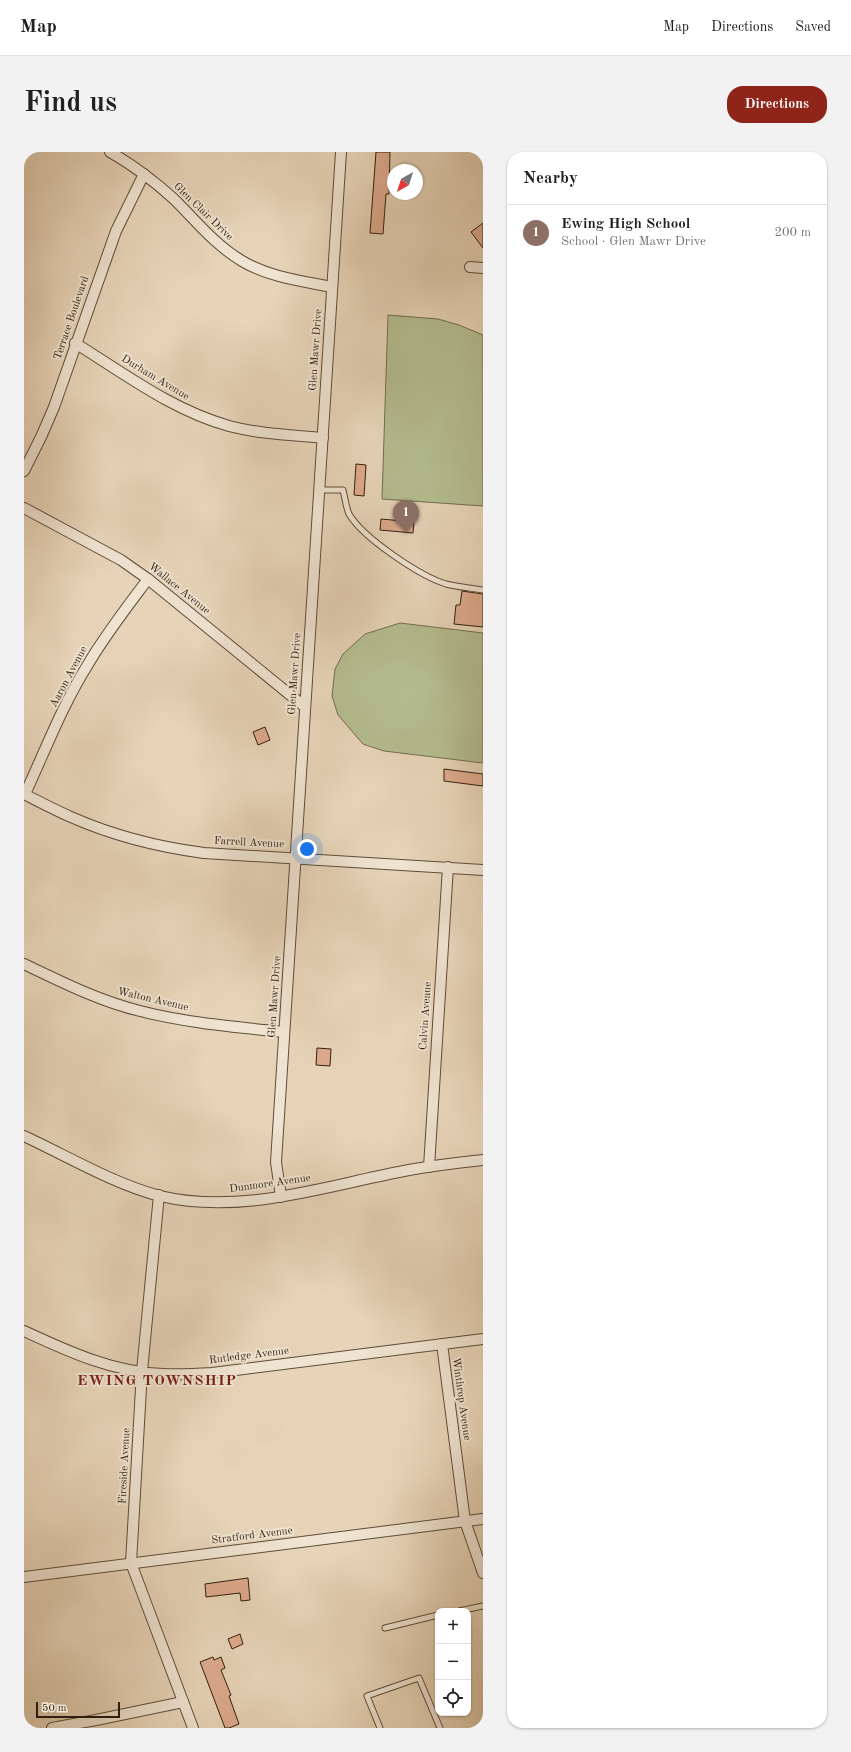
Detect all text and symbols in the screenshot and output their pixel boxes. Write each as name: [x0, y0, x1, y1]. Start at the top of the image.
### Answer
text: Map: [20, 18, 57, 37]
text: Map: [663, 20, 689, 34]
text: Directions: [711, 20, 773, 34]
text: Saved: [795, 20, 831, 34]
button: Directions: [727, 86, 827, 123]
text: Find us: [24, 90, 117, 118]
north arrow: [387, 164, 423, 200]
text: Nearby: [523, 170, 578, 187]
street label: Glen Clair Drive: [171, 181, 235, 243]
text: Ewing High School: [561, 217, 690, 232]
text: 1: [532, 226, 540, 239]
text: 200 m: [774, 226, 811, 239]
text: School · Glen Mawr Drive: [561, 235, 706, 248]
street label: Terrace Boulevard: [53, 275, 92, 361]
street label: Glen Mawr Drive: [308, 309, 324, 391]
street label: Durham Avenue: [119, 353, 191, 403]
pin: 1: [393, 500, 419, 533]
street label: Wallace Avenue: [146, 561, 212, 617]
street label: Glen Mawr Drive: [287, 633, 303, 715]
street label: Aaron Avenue: [48, 645, 90, 709]
street label: Farrell Avenue: [214, 836, 284, 850]
your location: [297, 839, 317, 859]
street label: Glen Mawr Drive: [267, 956, 283, 1038]
street label: Calvin Avenue: [418, 981, 434, 1051]
street label: Walton Avenue: [116, 986, 190, 1014]
street label: Dunmore Avenue: [229, 1173, 311, 1195]
street label: Rutledge Avenue: [208, 1346, 290, 1366]
street label: Winthrop Avenue: [450, 1357, 472, 1441]
district label: EWING TOWNSHIP: [77, 1374, 237, 1389]
street label: Fireside Avenue: [118, 1427, 132, 1505]
street label: Stratford Avenue: [211, 1526, 293, 1546]
map controls: [435, 1608, 471, 1716]
button: +: [435, 1608, 471, 1644]
button: −: [435, 1644, 471, 1680]
button: locate: [435, 1680, 471, 1716]
scale bar: [36, 1700, 120, 1719]
text: 50 m: [42, 1703, 67, 1714]

